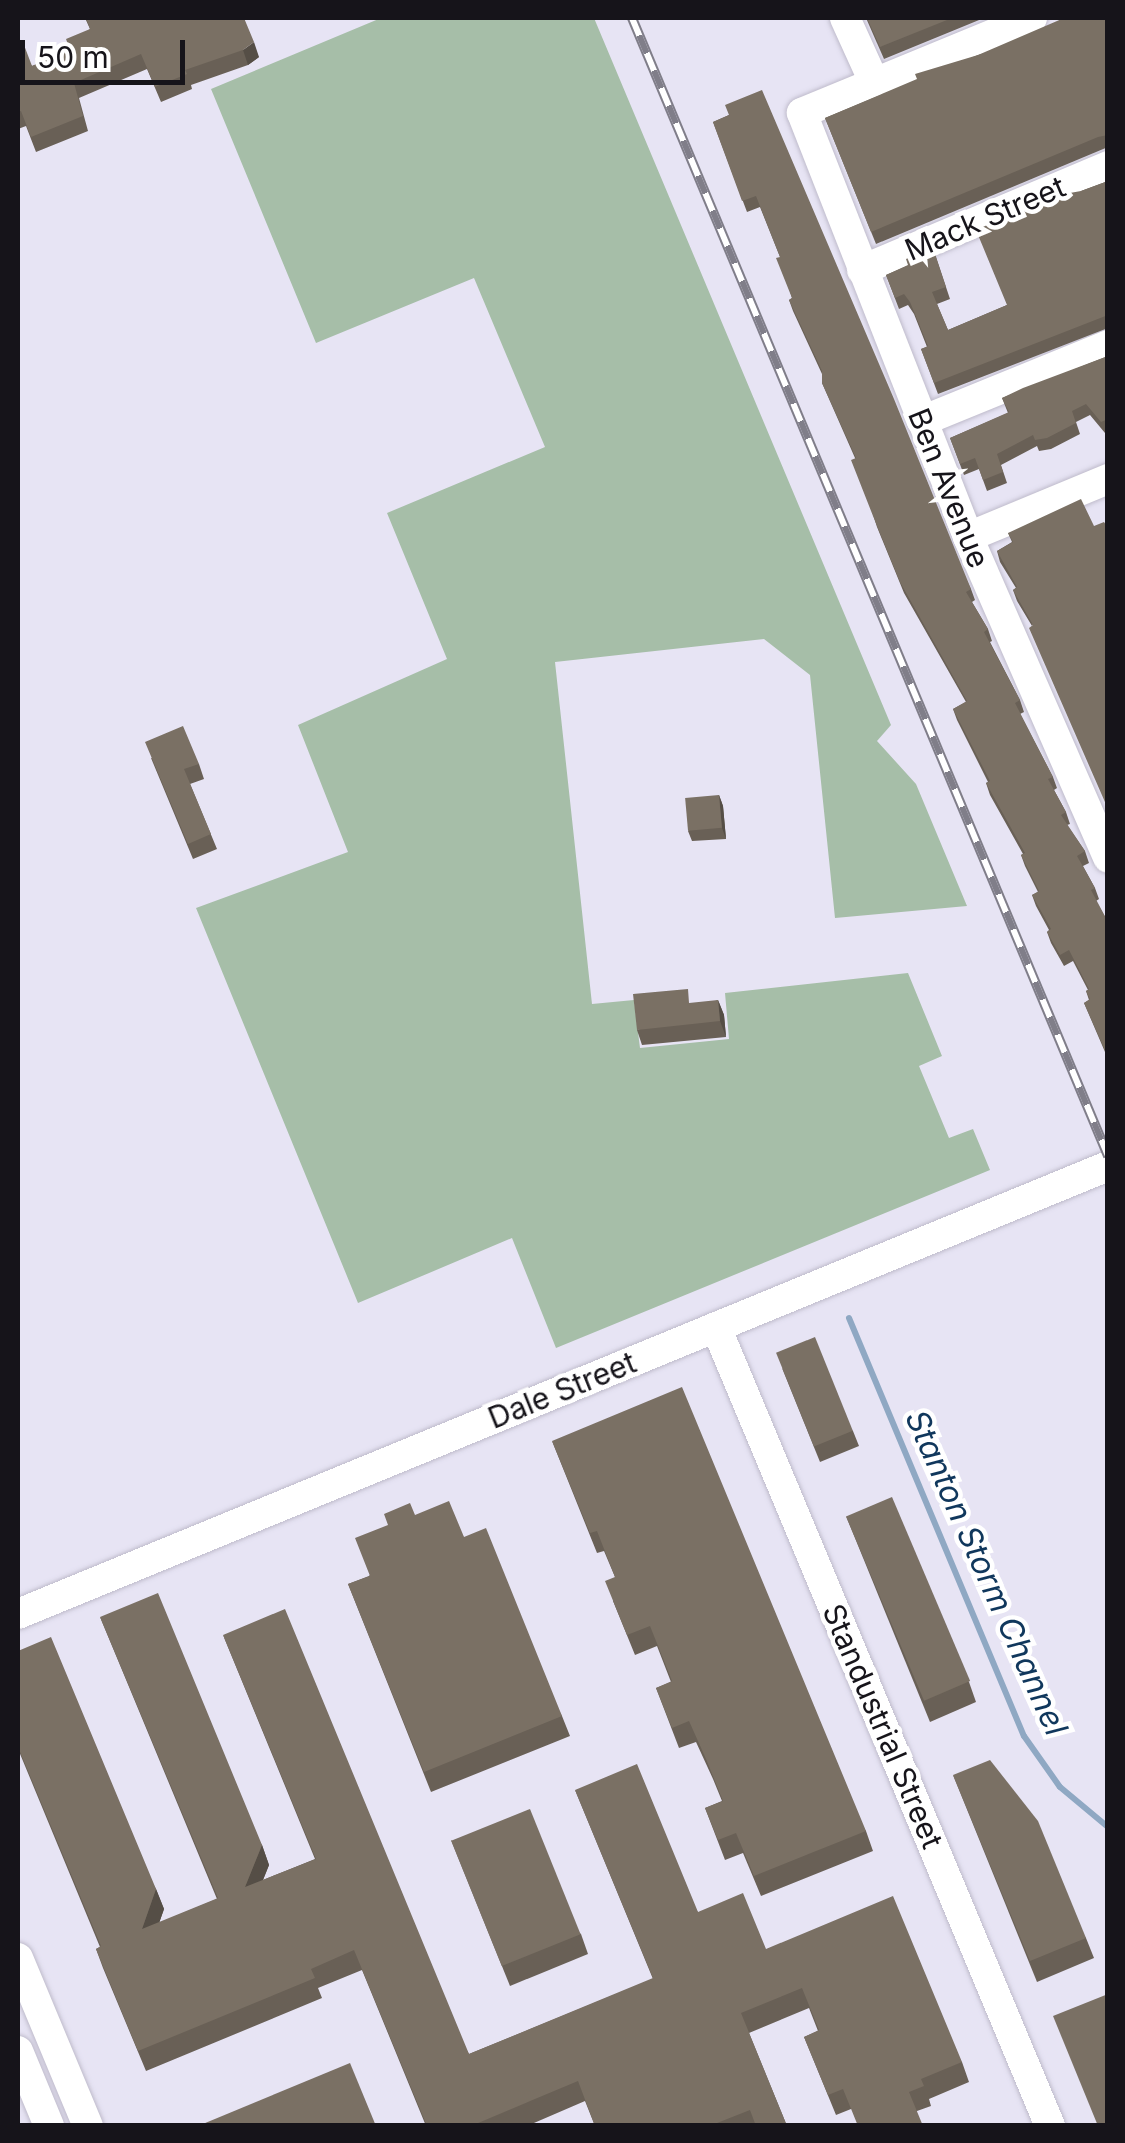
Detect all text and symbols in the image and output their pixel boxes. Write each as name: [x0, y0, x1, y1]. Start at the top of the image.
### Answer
scale bar: [25, 20, 190, 82]
text: 50 m: [37, 39, 109, 75]
street label: Mack Street: [899, 168, 1071, 268]
street label: Ben Avenue: [901, 403, 997, 573]
street label: Dale Street: [483, 1344, 641, 1436]
water label: Stanton Storm Channel: [897, 1404, 1075, 1742]
street label: Standustrial Street: [815, 1598, 951, 1854]

